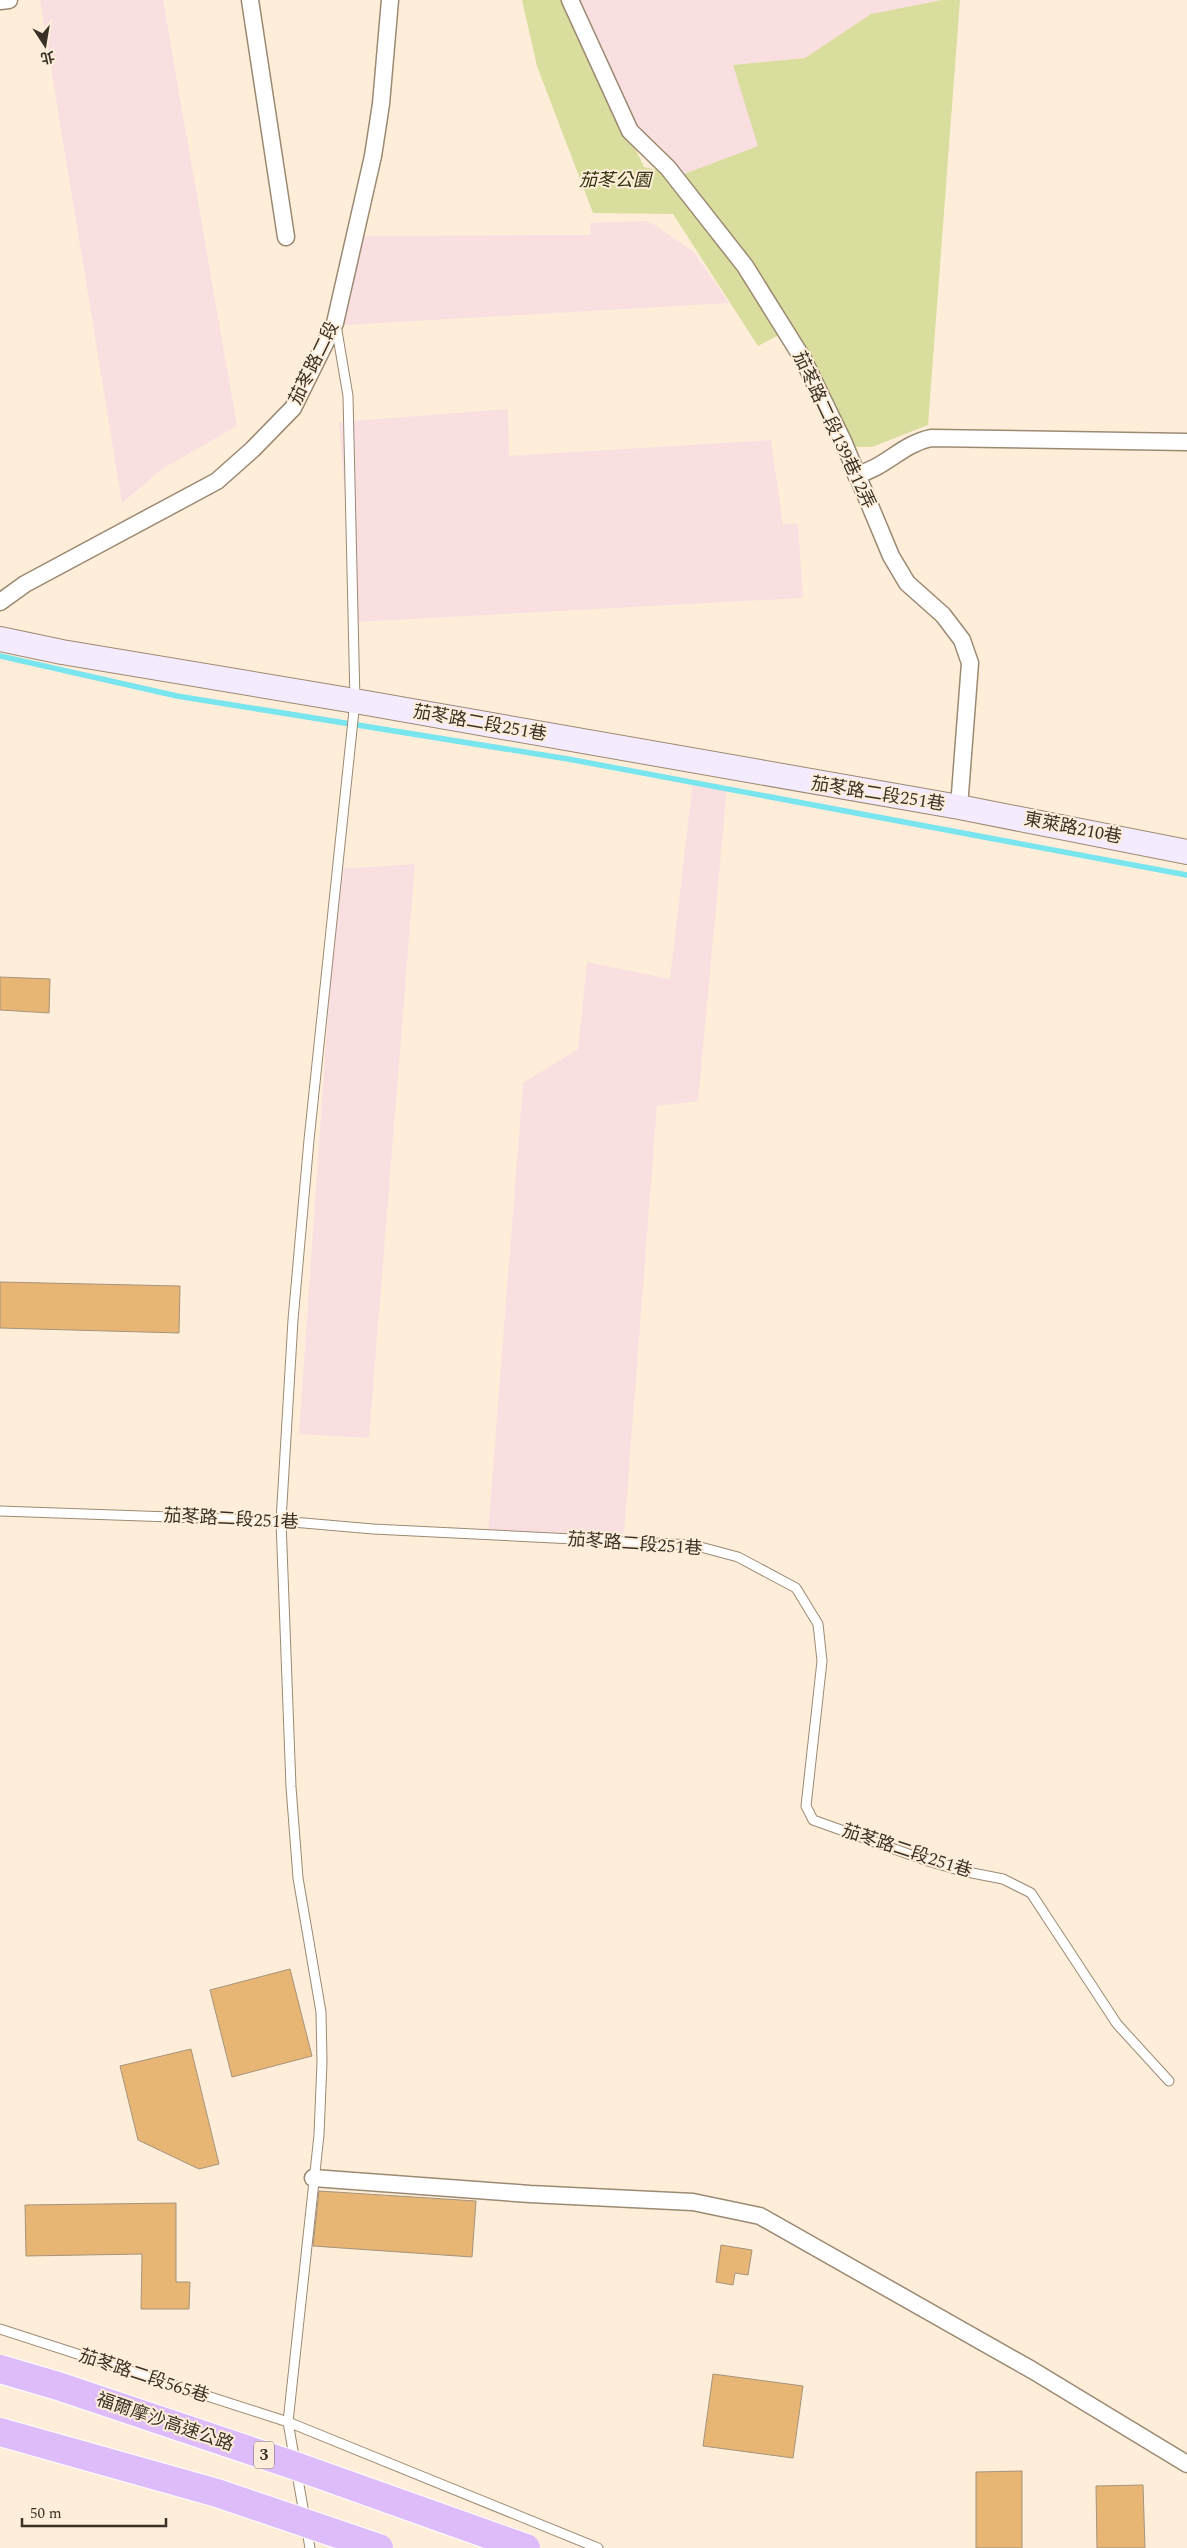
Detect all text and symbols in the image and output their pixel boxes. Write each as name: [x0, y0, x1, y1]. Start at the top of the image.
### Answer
north arrow: [20, 20, 70, 70]
text: 北: [39, 46, 57, 69]
park label: 茄苳公園: [579, 167, 654, 194]
street label: 茄苳路二段: [282, 317, 346, 409]
street label: 茄苳路二段139巷12弄: [786, 347, 882, 513]
street label: 茄苳路二段251巷: [411, 698, 549, 748]
street label: 茄苳路二段251巷: [809, 770, 947, 818]
street label: 東萊路210巷: [1022, 805, 1124, 851]
street label: 茄苳路二段251巷: [163, 1502, 299, 1536]
street label: 茄苳路二段251巷: [567, 1526, 703, 1562]
street label: 茄苳路二段251巷: [839, 1817, 975, 1885]
street label: 茄苳路二段565巷: [76, 2342, 212, 2410]
street label: 福爾摩沙高速公路: [93, 2386, 237, 2458]
road number: 3: [254, 2442, 274, 2468]
scale bar: [22, 2496, 166, 2528]
text: 50 m: [30, 2502, 62, 2525]

